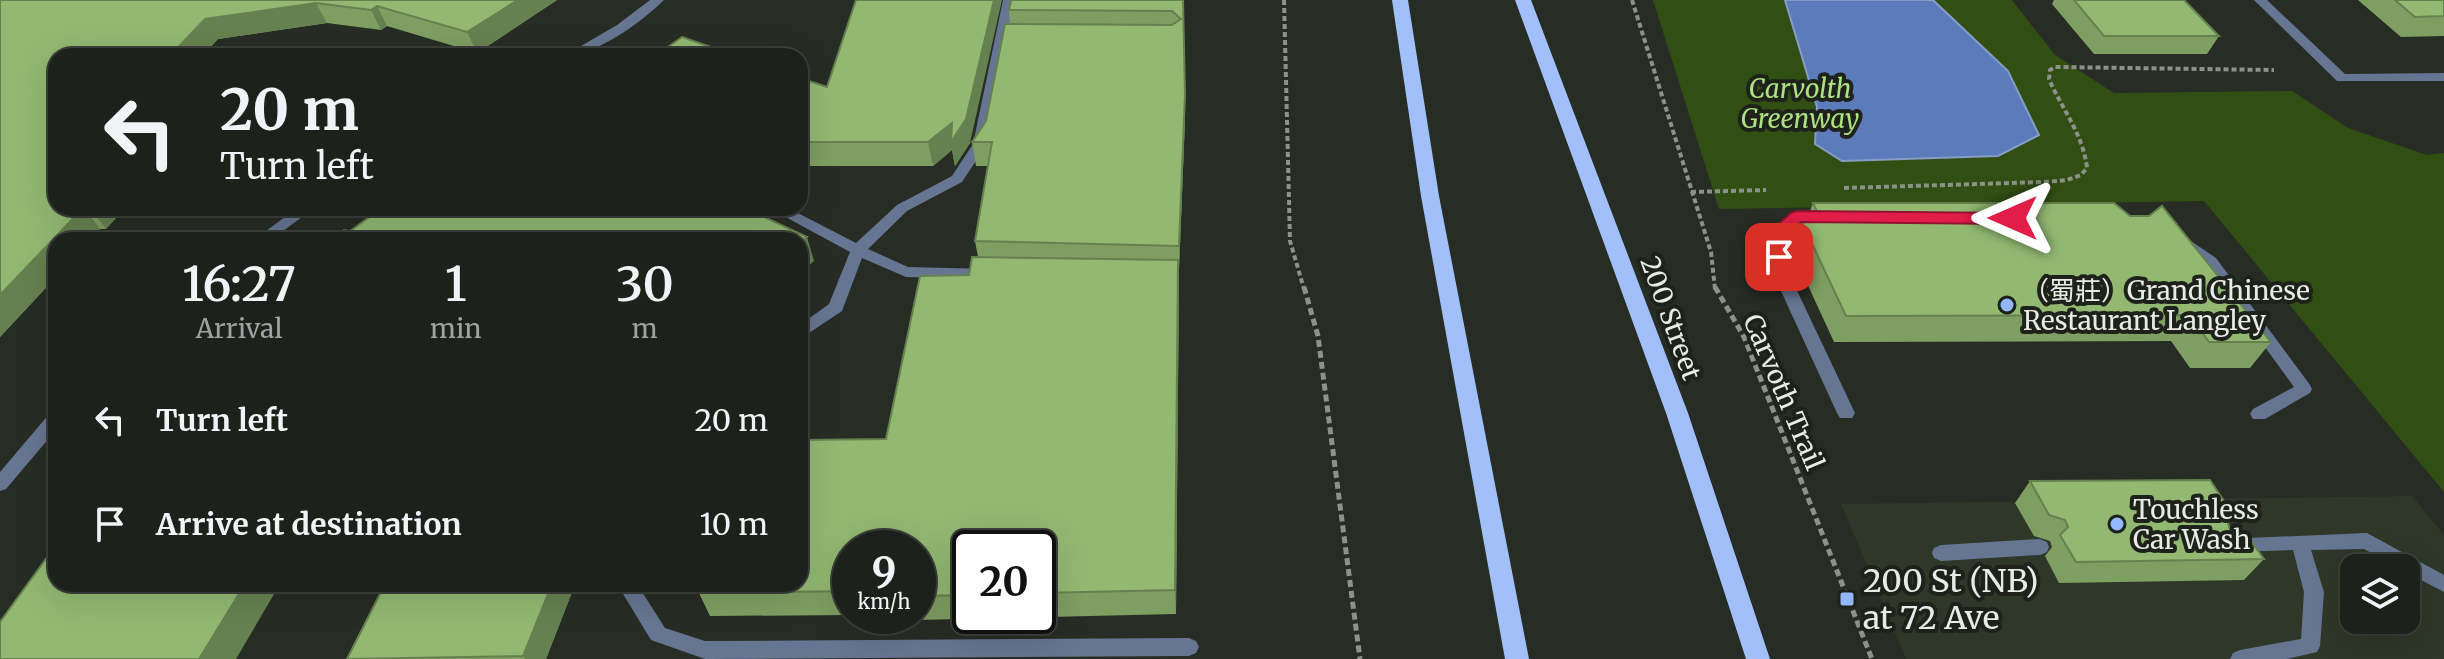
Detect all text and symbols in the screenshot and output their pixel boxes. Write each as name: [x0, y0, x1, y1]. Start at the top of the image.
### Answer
park label: Carvolth Greenway: [1741, 72, 1859, 135]
text: 20 m: [220, 75, 359, 145]
icon: left: [88, 80, 192, 184]
text: Turn left: [220, 144, 374, 189]
position arrow: [1971, 176, 2055, 260]
pin: [1745, 223, 1813, 291]
icon: arrive: [1757, 235, 1801, 279]
street label: 200 Street: [1633, 252, 1709, 384]
text: 16:27: [182, 254, 296, 314]
text: 1: [445, 254, 467, 314]
text: 30: [616, 254, 674, 314]
place label: （蜀莊）Grand Chinese Restaurant Langley: [2023, 274, 2310, 337]
marker: （蜀莊）Grand Chinese Restaurant Langley: [1998, 296, 2016, 314]
street label: Carvoth Trail: [1736, 309, 1832, 475]
text: Arrival: [196, 312, 282, 345]
text: min: [430, 312, 482, 345]
text: m: [632, 312, 658, 345]
icon: left: [88, 398, 132, 442]
text: Turn left: [156, 401, 288, 439]
text: 20 m: [695, 401, 768, 439]
place label: Touchless Car Wash: [2133, 493, 2259, 556]
icon: arrive: [88, 502, 132, 546]
text: Arrive at destination: [156, 505, 462, 543]
text: 10 m: [700, 505, 768, 543]
marker: Touchless Car Wash: [2108, 515, 2126, 533]
speed limit sign: 20: [952, 530, 1056, 634]
text: 9: [872, 547, 896, 597]
map controls: [2340, 554, 2420, 634]
button: layers: [2340, 554, 2420, 634]
place label: 200 St (NB) at 72 Ave: [1863, 561, 2039, 638]
text: km/h: [858, 589, 910, 614]
marker: 200 St (NB) at 72 Ave: [1838, 590, 1856, 608]

